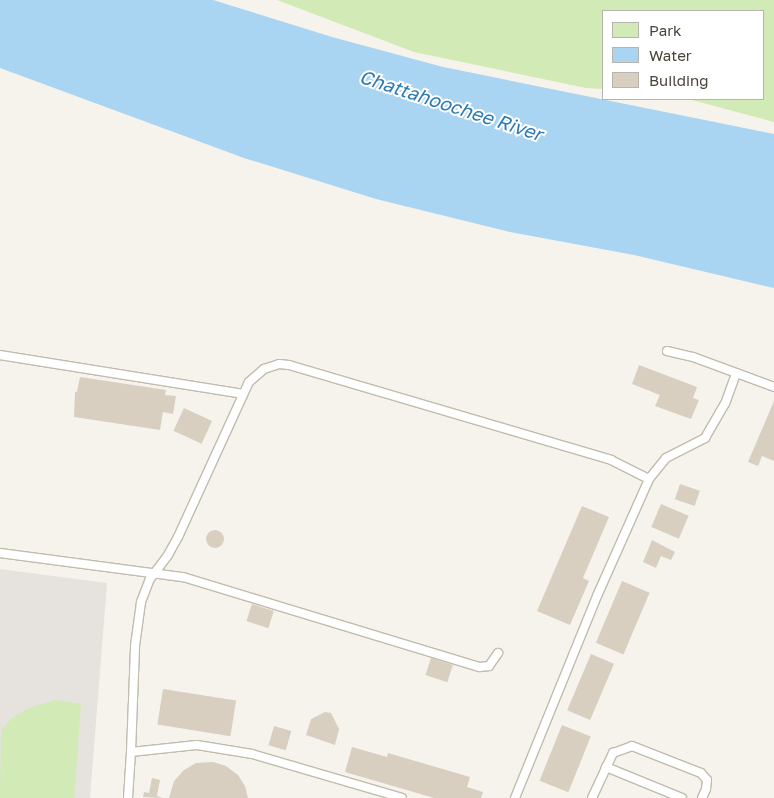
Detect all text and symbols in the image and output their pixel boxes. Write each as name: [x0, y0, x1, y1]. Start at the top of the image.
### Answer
legend: [602, 10, 764, 100]
text: Park: [649, 21, 681, 39]
text: Water: [649, 46, 692, 64]
water label: Chattahoochee River: [357, 65, 545, 145]
text: Building: [649, 71, 709, 89]

